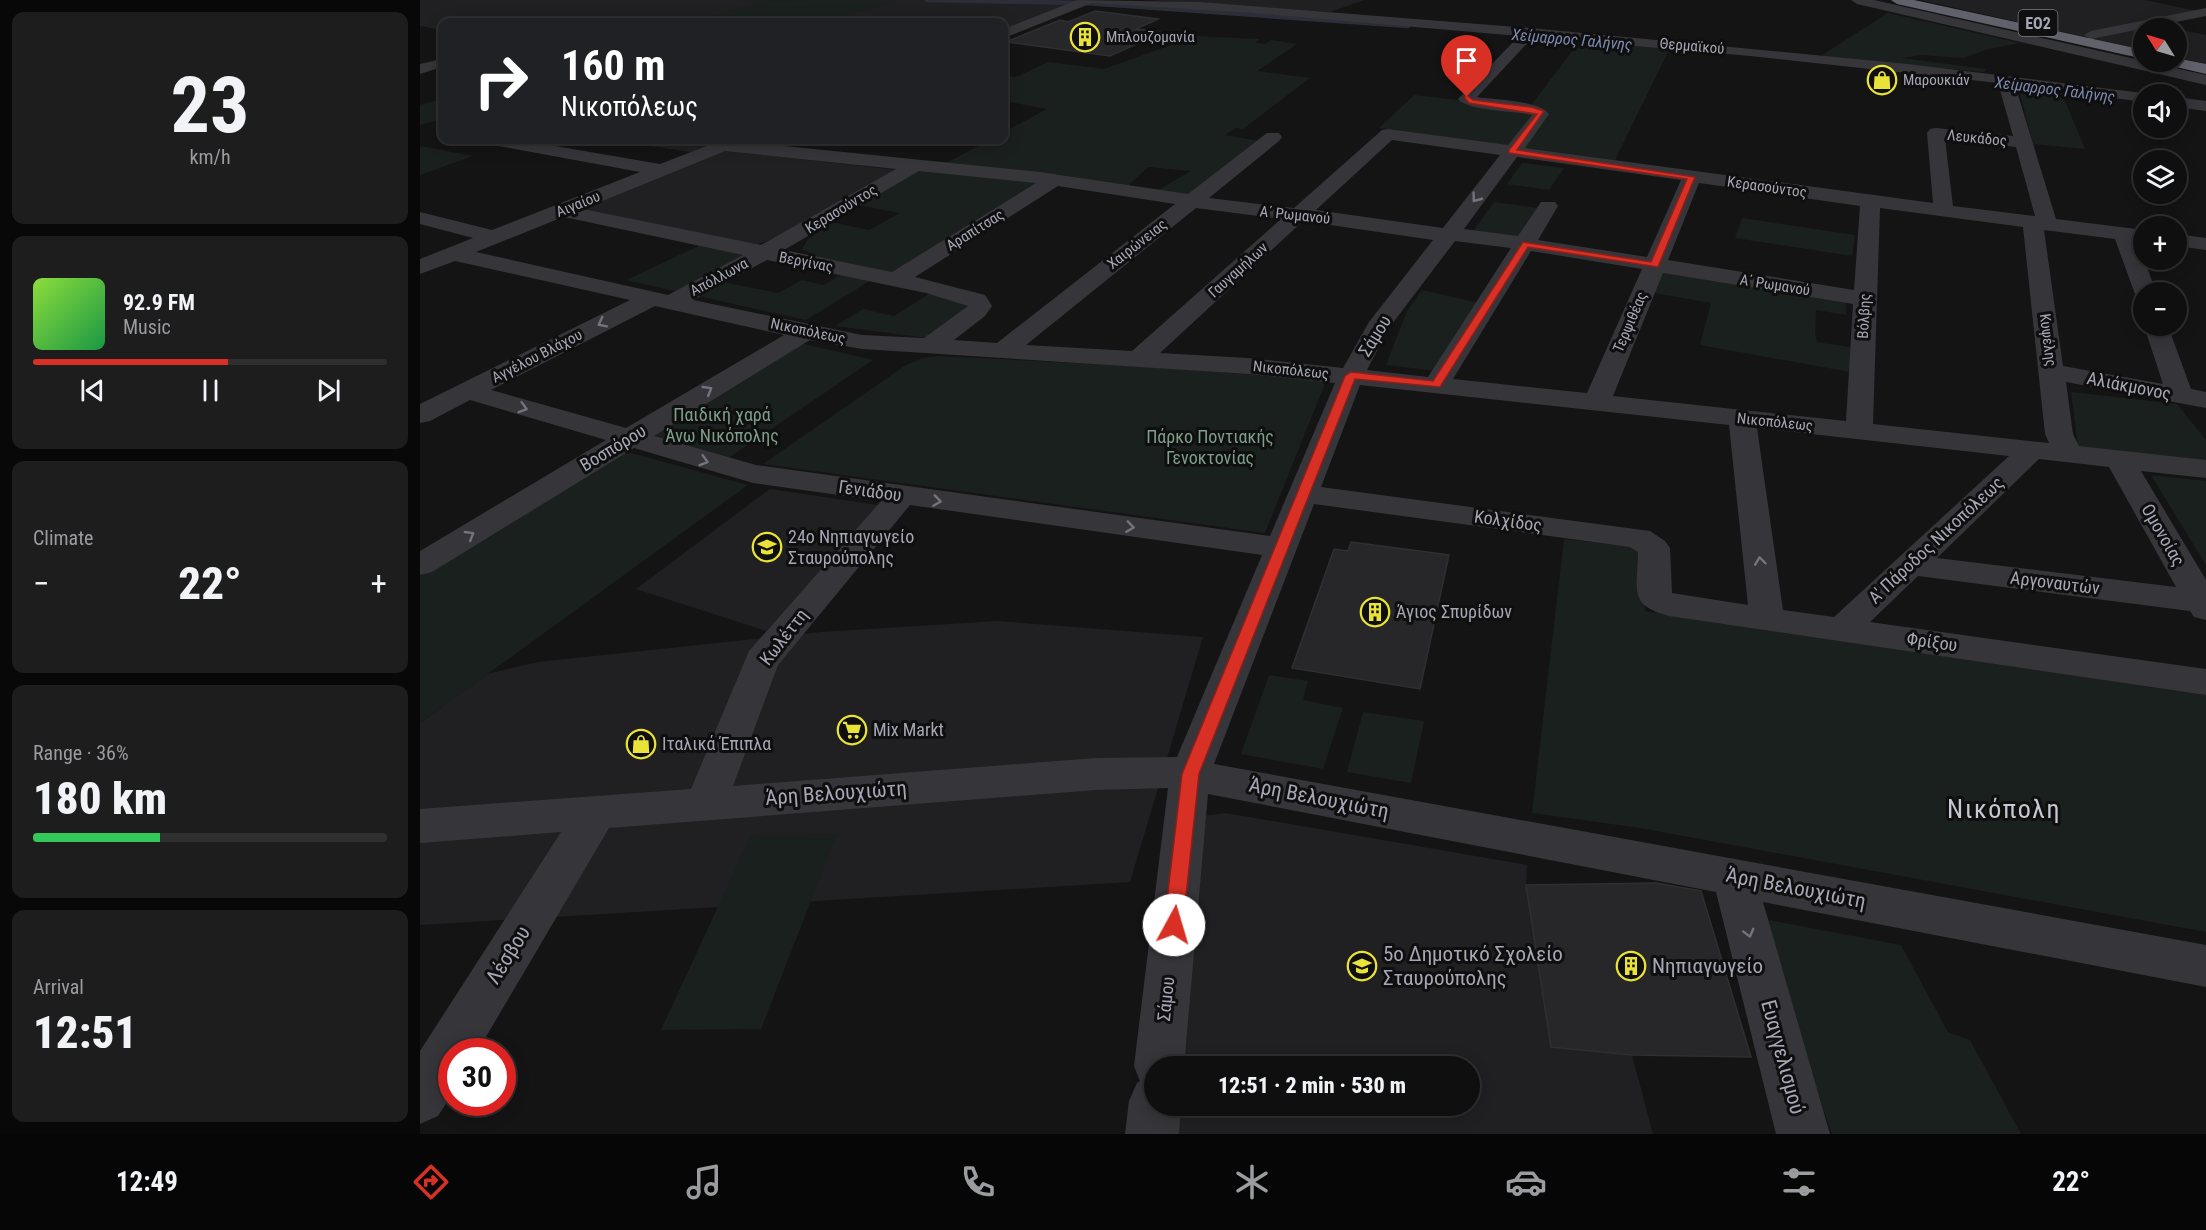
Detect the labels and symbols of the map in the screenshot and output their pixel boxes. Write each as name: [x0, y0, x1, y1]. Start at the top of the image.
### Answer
road number: ΕΟ2: [2018, 10, 2058, 36]
north arrow: [2133, 18, 2187, 72]
building icon: Μπλουζομανία: [1069, 21, 1101, 53]
water label: Χείμαρρος Γαλήνης: [1510, 25, 1633, 54]
place label: Μπλουζομανία: [1106, 28, 1195, 46]
street label: Θερμαϊκού: [1659, 34, 1725, 58]
pin: [1441, 35, 1492, 97]
shop icon: Μαρουκιάν: [1866, 64, 1898, 96]
place label: Μαρουκιάν: [1903, 71, 1970, 89]
water label: Χείμαρρος Γαλήνης: [1993, 73, 2116, 106]
street label: Λευκάδος: [1946, 126, 2008, 150]
street label: Κερασούντος: [1726, 173, 1808, 201]
street label: Κερασούντος: [802, 181, 880, 237]
street label: Αιγαίου: [553, 187, 603, 221]
one-way arrow: [1472, 191, 1483, 202]
street label: Α΄ Ρωμανού: [1259, 202, 1331, 228]
street label: Αραπίτσας: [943, 205, 1007, 255]
street label: Χαιρώνειας: [1104, 215, 1170, 273]
street label: Γαυγαμήλων: [1205, 238, 1272, 301]
street label: Βεργίνας: [777, 248, 835, 276]
street label: Απόλλωνα: [687, 254, 752, 300]
street label: Α΄ Ρωμανού: [1739, 271, 1811, 299]
street label: Τερψιθέας: [1609, 289, 1651, 355]
street label: Βόλβης: [1854, 293, 1874, 339]
street label: Σάμου: [1354, 311, 1395, 360]
street label: Κυψέλης: [2036, 312, 2060, 368]
street label: Νικοπόλεως: [769, 314, 847, 348]
one-way arrow: [598, 316, 608, 327]
street label: Αγγέλου Βλάχου: [489, 325, 585, 387]
street label: Νικοπόλεως: [1252, 357, 1330, 383]
street label: Αλιάκμονος: [2085, 367, 2173, 404]
one-way arrow: [702, 386, 712, 397]
one-way arrow: [517, 401, 528, 413]
park label: Παιδική χαρά Άνω Νικόπολης: [665, 404, 779, 446]
street label: Νικοπόλεως: [1736, 409, 1814, 435]
street label: Βοσπόρου: [576, 420, 649, 475]
park label: Πάρκο Ποντιακής Γενοκτονίας: [1146, 426, 1274, 468]
one-way arrow: [698, 454, 709, 466]
street label: Α' Πάροδος Νικοπόλεως: [1864, 472, 2007, 608]
street label: Γενιάδου: [837, 476, 903, 505]
one-way arrow: [932, 494, 942, 506]
street label: Ομονοίας: [2137, 500, 2190, 569]
street label: Κολχίδος: [1473, 505, 1543, 536]
one-way arrow: [1126, 520, 1135, 532]
place label: 24ο Νηπιαγωγείο Σταυρούπολης: [788, 526, 914, 568]
one-way arrow: [464, 530, 474, 542]
school or university icon: 24ο Νηπιαγωγείο Σταυρούπολης: [751, 531, 783, 563]
one-way arrow: [1754, 556, 1766, 565]
street label: Αργοναυτών: [2009, 567, 2101, 598]
building icon: Άγιος Σπυρίδων: [1359, 596, 1391, 628]
place label: Άγιος Σπυρίδων: [1396, 601, 1512, 622]
street label: Κωλέττη: [755, 604, 812, 669]
street label: Φρίξου: [1905, 628, 1959, 655]
supermarket icon: Mix Markt: [836, 714, 868, 746]
place label: Mix Markt: [873, 719, 944, 740]
shop icon: Ιταλικά Έπιπλα: [625, 728, 657, 760]
place label: Ιταλικά Έπιπλα: [662, 733, 771, 754]
street label: Άρη Βελουχιώτη: [1247, 773, 1391, 823]
street label: Άρη Βελουχιώτη: [764, 776, 908, 810]
district label: Νικόπολη: [1947, 794, 2061, 824]
street label: Άρη Βελουχιώτη: [1724, 863, 1868, 913]
position arrow: [1142, 893, 1206, 957]
street label: Λέσβου: [481, 922, 535, 988]
one-way arrow: [1742, 928, 1755, 938]
place label: 5ο Δημοτικό Σχολείο Σταυρούπολης: [1383, 942, 1563, 990]
school or university icon: 5ο Δημοτικό Σχολείο Σταυρούπολης: [1346, 950, 1378, 982]
building icon: Νηπιαγωγείο: [1615, 950, 1647, 982]
place label: Νηπιαγωγείο: [1652, 954, 1763, 978]
street label: Σάμου: [1153, 976, 1178, 1022]
street label: Ευαγγελισμού: [1756, 997, 1810, 1117]
speed limit sign: 30: [438, 1038, 516, 1116]

